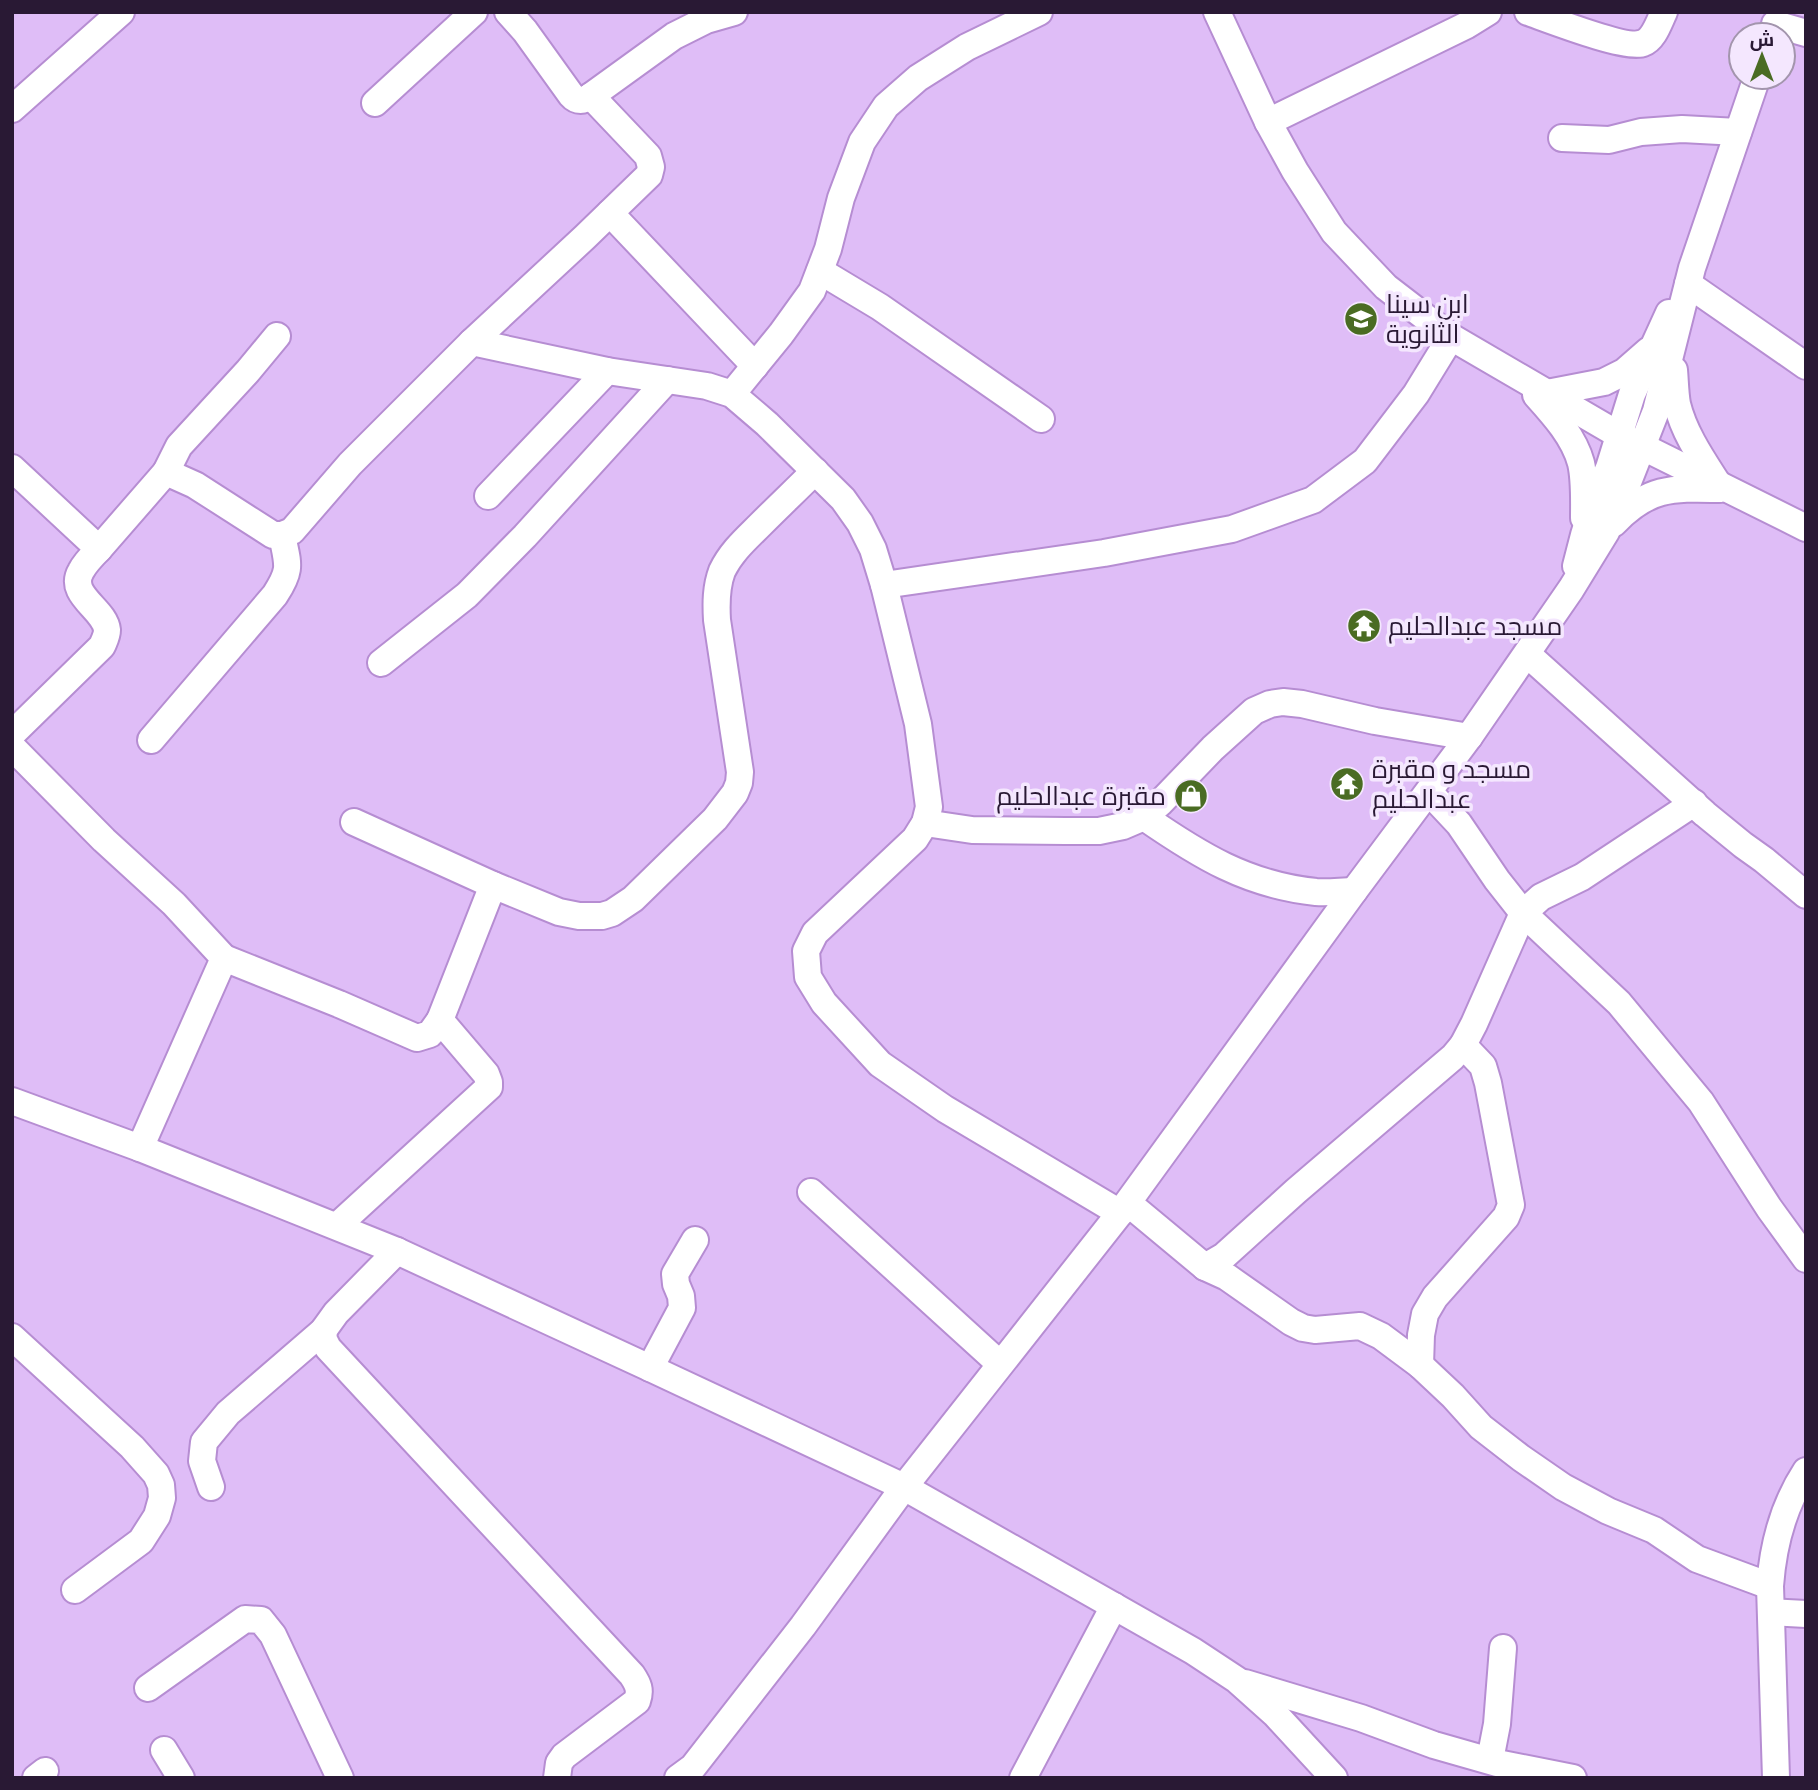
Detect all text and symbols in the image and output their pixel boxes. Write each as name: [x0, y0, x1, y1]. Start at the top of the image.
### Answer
north arrow: [1727, 21, 1797, 91]
text: ش: [1750, 29, 1774, 51]
place label: ابن سينا الثانوية: [1386, 289, 1469, 350]
school or university icon: ابن سينا الثانوية: [1342, 300, 1380, 338]
temple icon: مسجد عبدالحليم: [1345, 607, 1383, 645]
place label: مسجد عبدالحليم: [1388, 611, 1562, 644]
place label: مسجد و مقبرة عبدالحليم: [1372, 754, 1531, 817]
temple icon: مسجد و مقبرة عبدالحليم: [1328, 765, 1366, 803]
shop icon: مقبرة عبدالحليم: [1172, 777, 1210, 815]
place label: مقبرة عبدالحليم: [996, 781, 1166, 814]

